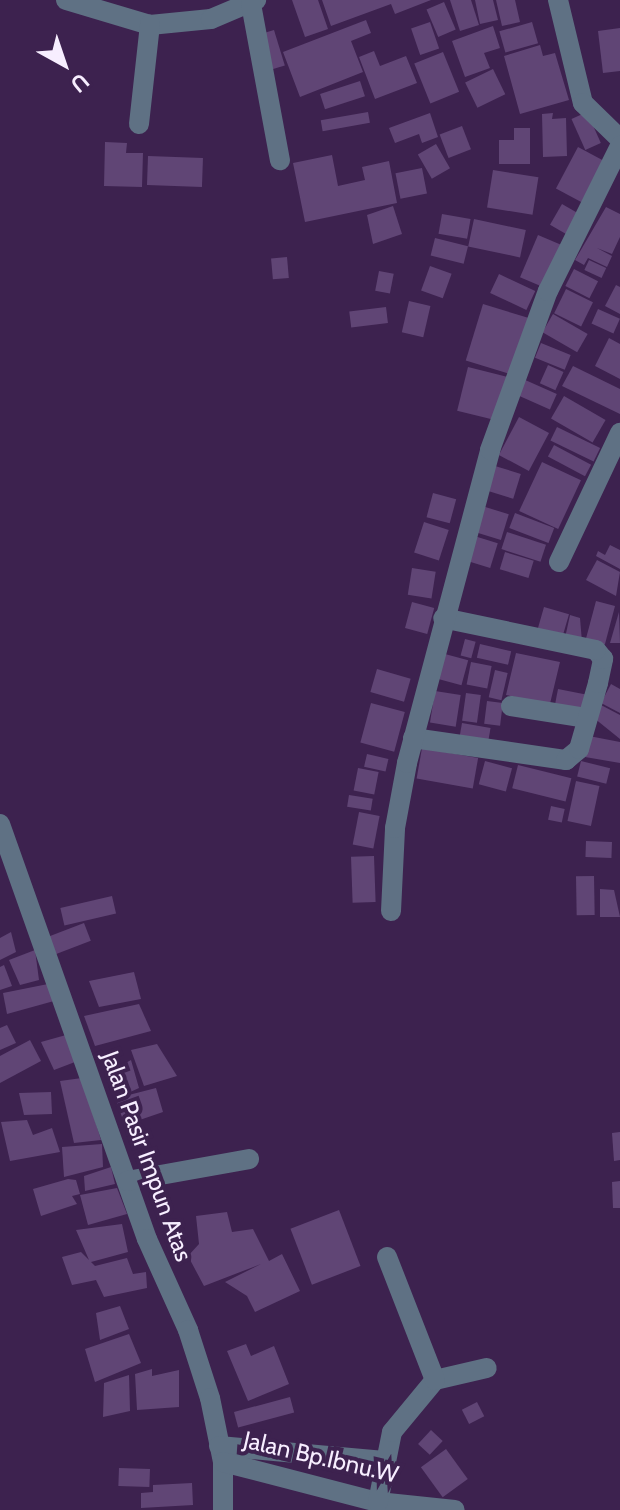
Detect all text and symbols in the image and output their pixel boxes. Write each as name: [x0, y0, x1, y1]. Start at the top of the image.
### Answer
north arrow: [24, 24, 104, 104]
text: U: [65, 67, 94, 98]
street label: Jalan Pasir Impun Atas: [96, 1047, 198, 1265]
street label: Jalan Bp.Ibnu.W: [241, 1425, 401, 1489]

